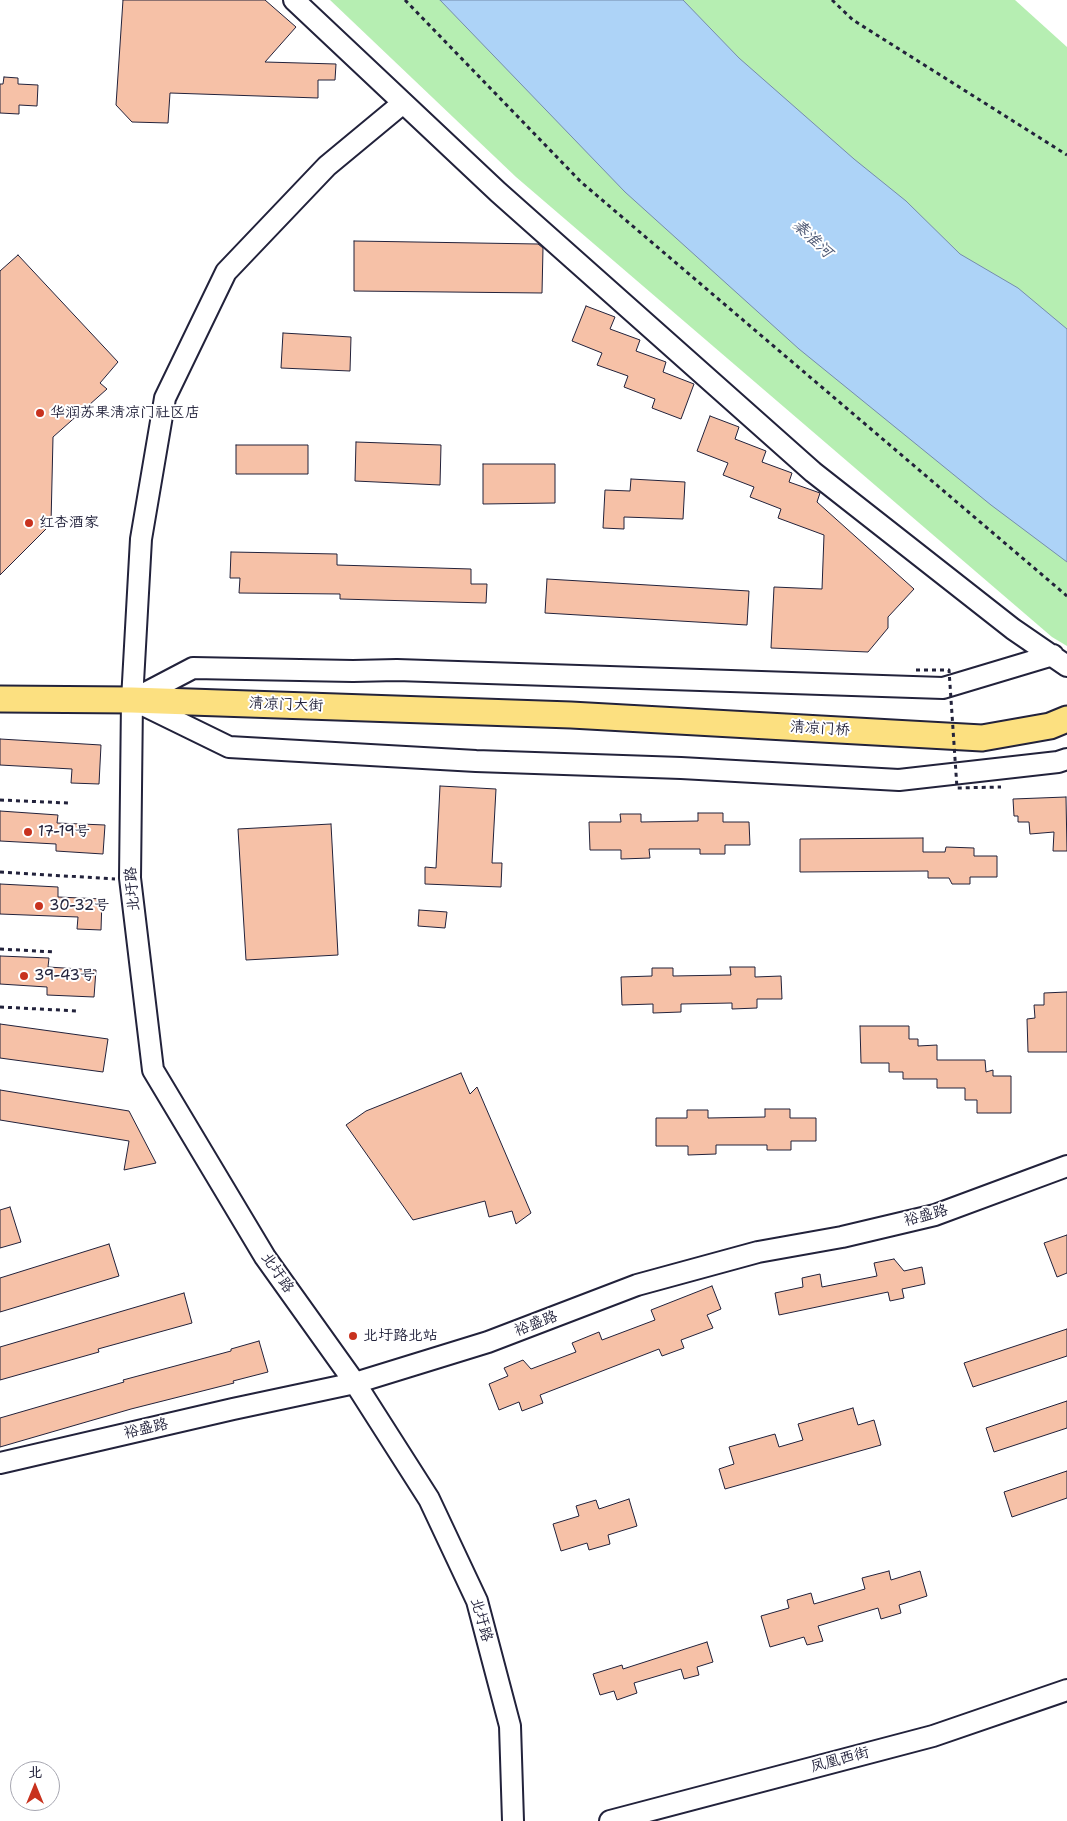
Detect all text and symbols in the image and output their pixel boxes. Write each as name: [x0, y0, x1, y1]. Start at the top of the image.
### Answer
water label: 秦淮河: [788, 216, 836, 262]
place label: 华润苏果清凉门社区店: [50, 404, 200, 422]
marker: 华润苏果清凉门社区店: [34, 407, 46, 419]
place label: 红杏酒家: [39, 514, 99, 532]
marker: 红杏酒家: [23, 517, 35, 529]
street label: 清凉门大街: [248, 695, 324, 715]
street label: 清凉门桥: [790, 718, 850, 740]
place label: 17-19号: [38, 823, 90, 841]
marker: 17-19号: [22, 826, 34, 838]
street label: 北圩路: [122, 866, 144, 912]
place label: 30-32号: [49, 897, 109, 915]
marker: 30-32号: [33, 900, 45, 912]
place label: 39-43号: [34, 967, 95, 985]
marker: 39-43号: [18, 970, 30, 982]
street label: 裕盛路: [902, 1201, 950, 1231]
street label: 北圩路: [257, 1249, 297, 1297]
street label: 裕盛路: [512, 1308, 560, 1340]
place label: 北圩路北站: [363, 1327, 438, 1345]
marker: 北圩路北站: [347, 1330, 359, 1342]
street label: 裕盛路: [122, 1415, 170, 1443]
street label: 北圩路: [466, 1596, 496, 1644]
street label: 凤凰西街: [809, 1744, 871, 1776]
north arrow: [10, 1761, 60, 1811]
text: 北: [28, 1763, 42, 1781]

